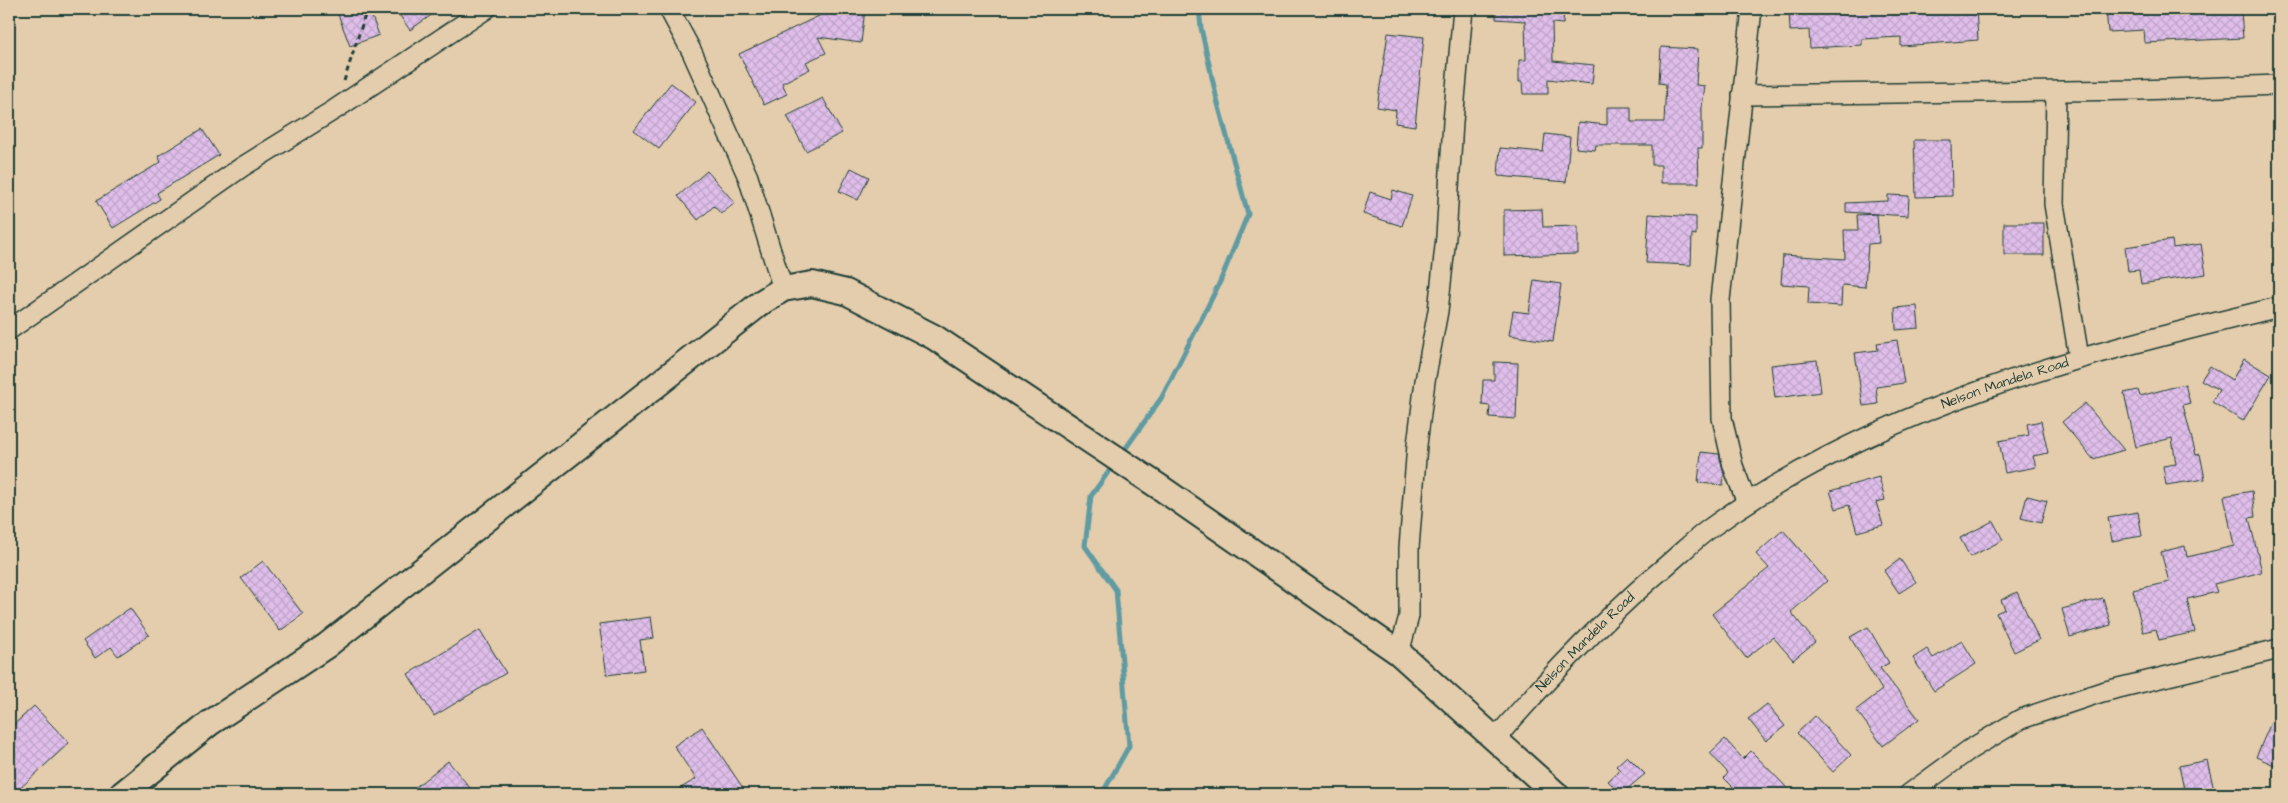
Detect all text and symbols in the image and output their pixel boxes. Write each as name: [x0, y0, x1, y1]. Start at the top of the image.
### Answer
street label: Nelson Mandela Road: [1938, 353, 2071, 414]
street label: Nelson Mandela Road: [1531, 588, 1639, 697]

